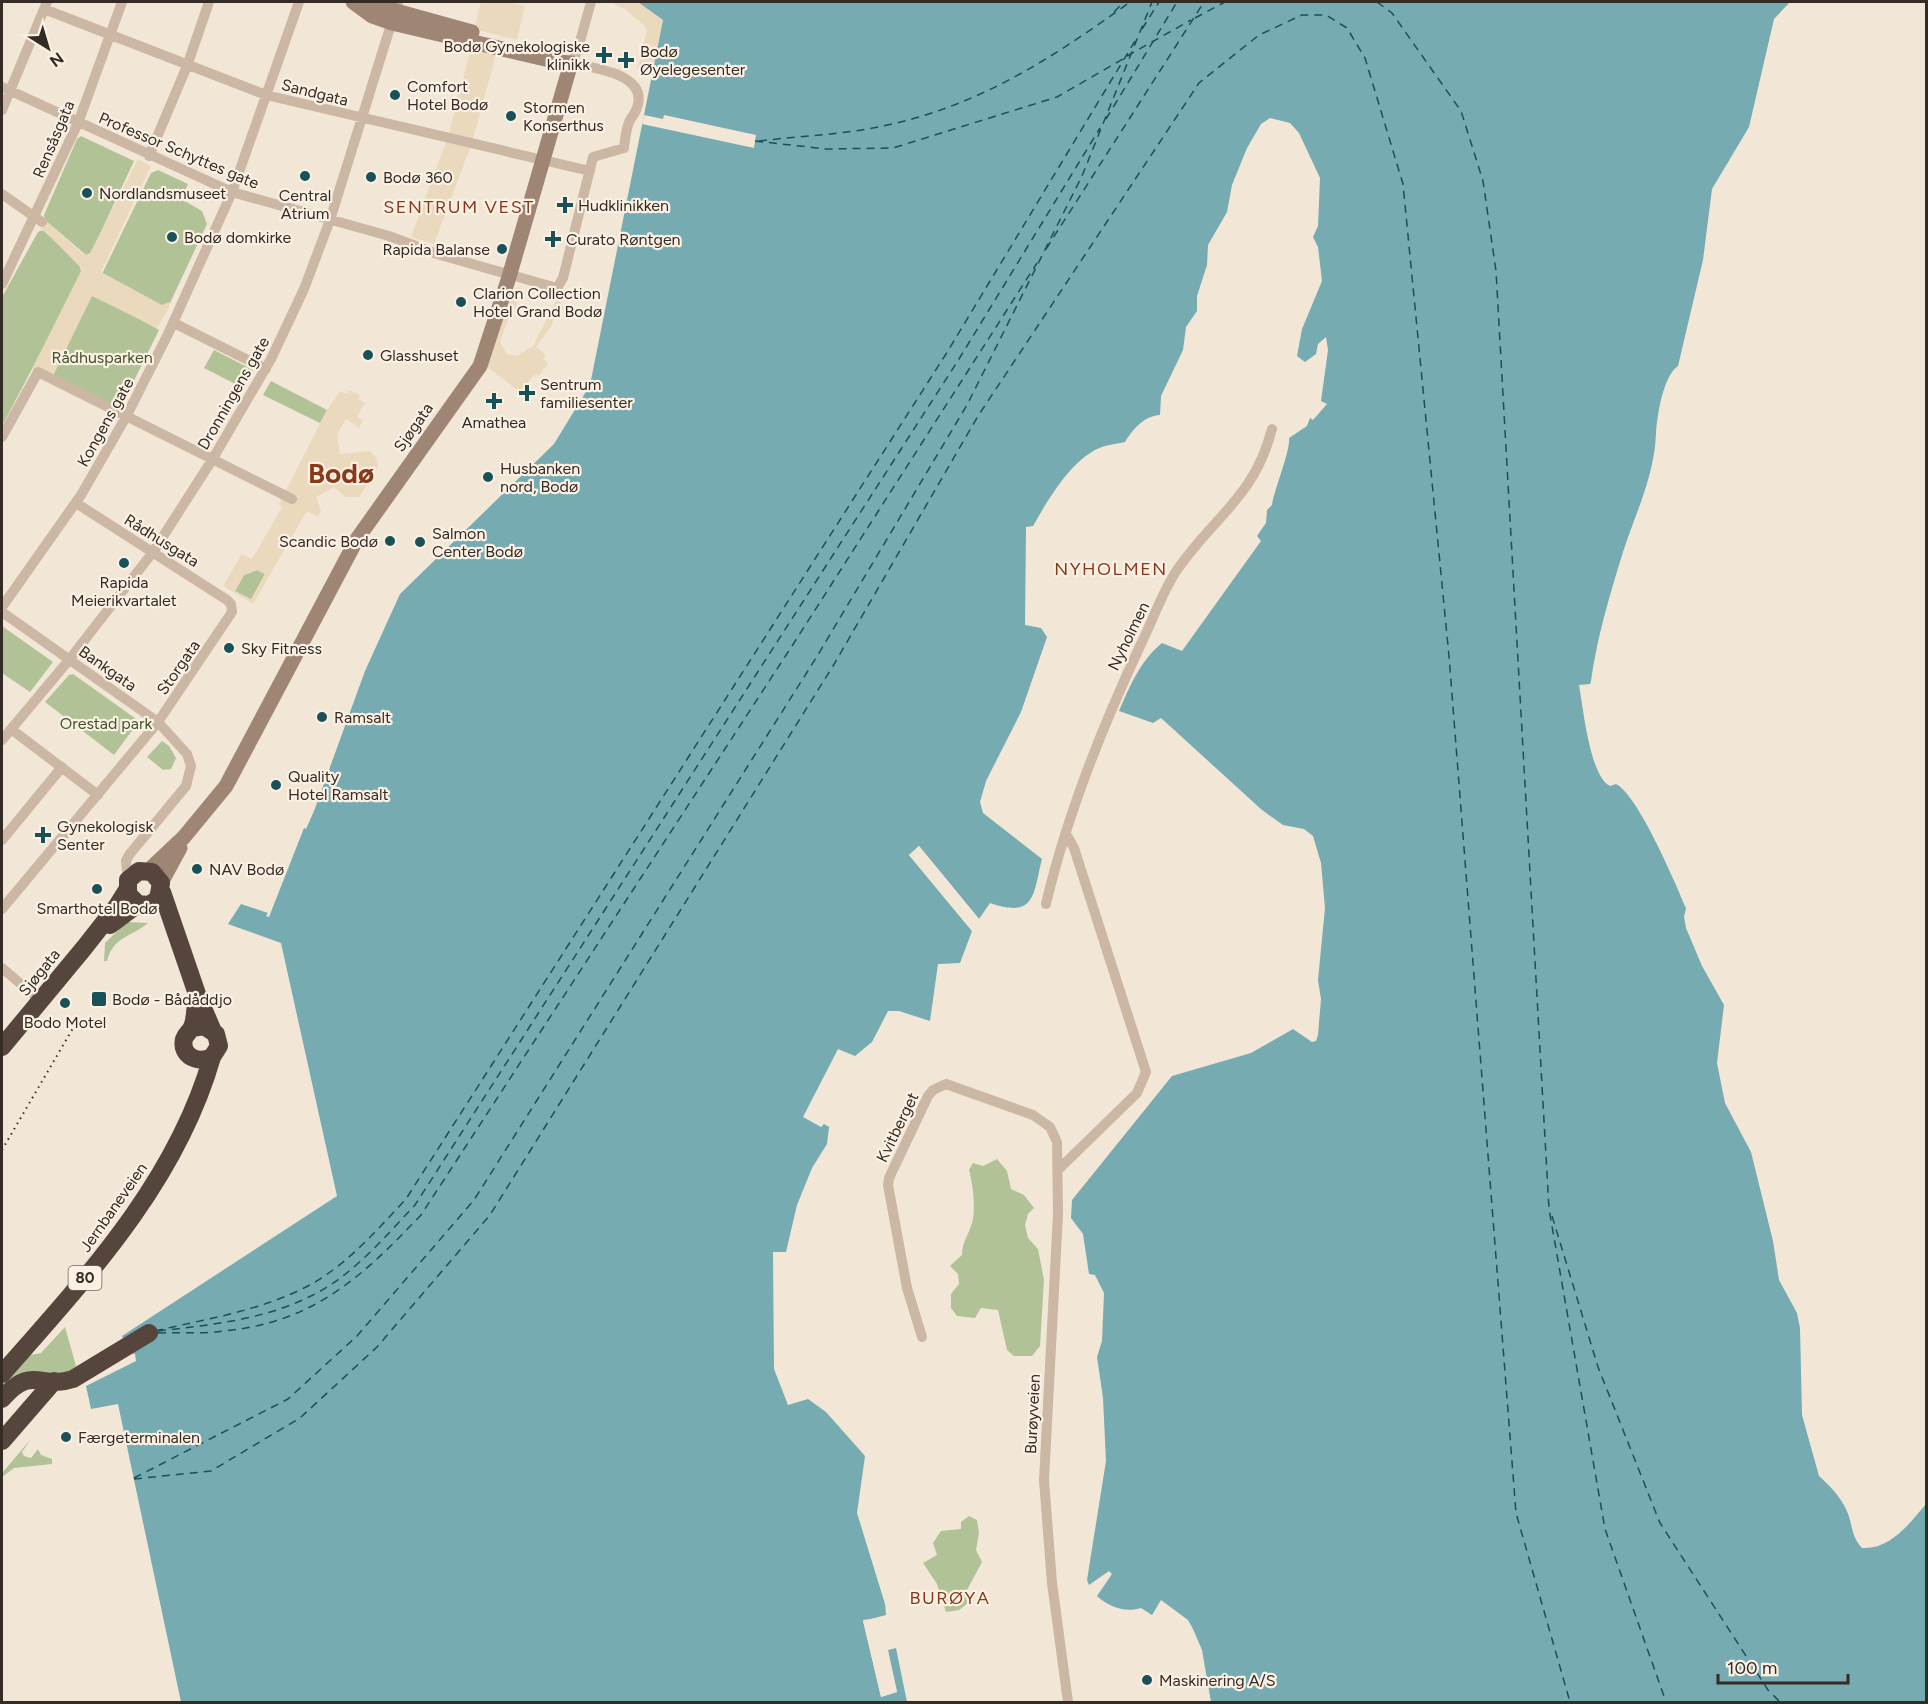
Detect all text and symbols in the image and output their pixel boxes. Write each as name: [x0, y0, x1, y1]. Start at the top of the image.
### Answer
north arrow: [18, 18, 78, 78]
place label: Bodø Gynekologiske klinikk: [444, 37, 590, 74]
place label: Bodø Øyelegesenter: [640, 42, 746, 79]
marker: Bodø Gynekologiske klinikk: [595, 46, 613, 64]
text: N: [46, 48, 67, 71]
marker: Bodø Øyelegesenter: [617, 51, 635, 69]
street label: Sandgata: [280, 75, 350, 110]
place label: Comfort Hotel Bodø: [407, 77, 488, 114]
marker: Comfort Hotel Bodø: [388, 88, 402, 102]
street label: Rensåsgata: [29, 98, 78, 181]
place label: Stormen Konserthus: [523, 98, 604, 135]
street label: Professor Schyttes gate: [96, 108, 262, 193]
marker: Stormen Konserthus: [504, 109, 518, 123]
place label: Bodø 360: [383, 168, 453, 187]
marker: Central Atrium: [298, 169, 312, 183]
marker: Bodø 360: [364, 170, 378, 184]
place label: Nordlandsmuseet: [99, 184, 226, 203]
marker: Nordlandsmuseet: [80, 186, 94, 200]
place label: Central Atrium: [279, 186, 331, 223]
district label: SENTRUM VEST: [383, 196, 535, 218]
marker: Hudklinikken: [556, 196, 574, 214]
place label: Hudklinikken: [578, 196, 669, 215]
place label: Bodø domkirke: [184, 228, 291, 247]
marker: Bodø domkirke: [165, 230, 179, 244]
marker: Curato Røntgen: [544, 230, 562, 248]
place label: Curato Røntgen: [566, 230, 681, 249]
place label: Rapida Balanse: [382, 240, 490, 259]
marker: Rapida Balanse: [495, 242, 509, 256]
place label: Clarion Collection Hotel Grand Bodø: [473, 284, 602, 321]
marker: Clarion Collection Hotel Grand Bodø: [454, 295, 468, 309]
street label: Dronningens gate: [193, 333, 274, 453]
place label: Glasshuset: [380, 346, 459, 365]
park label: Rådhusparken: [51, 348, 153, 367]
marker: Glasshuset: [361, 348, 375, 362]
street label: Kongens gate: [73, 374, 138, 470]
place label: Sentrum familiesenter: [540, 375, 633, 412]
marker: Sentrum familiesenter: [518, 384, 536, 402]
marker: Amathea: [485, 392, 503, 410]
street label: Sjøgata: [390, 399, 437, 455]
place label: Amathea: [462, 413, 526, 432]
district label: Bodø: [308, 456, 374, 490]
place label: Husbanken nord, Bodø: [500, 459, 580, 496]
marker: Husbanken nord, Bodø: [481, 470, 495, 484]
street label: Rådhusgata: [121, 510, 203, 571]
place label: Salmon Center Bodø: [432, 524, 523, 561]
place label: Scandic Bodø: [279, 532, 378, 551]
marker: Scandic Bodø: [383, 534, 397, 548]
marker: Salmon Center Bodø: [413, 535, 427, 549]
marker: Rapida Meierikvartalet: [117, 556, 131, 570]
district label: NYHOLMEN: [1054, 558, 1168, 580]
place label: Rapida Meierikvartalet: [71, 573, 177, 610]
street label: Nyholmen: [1104, 599, 1153, 674]
street label: Storgata: [153, 636, 204, 698]
place label: Sky Fitness: [241, 639, 322, 658]
marker: Sky Fitness: [222, 641, 236, 655]
street label: Bankgata: [75, 642, 140, 695]
place label: Ramsalt: [334, 708, 391, 727]
marker: Ramsalt: [315, 710, 329, 724]
park label: Orestad park: [60, 714, 152, 733]
place label: Quality Hotel Ramsalt: [288, 767, 389, 804]
marker: Quality Hotel Ramsalt: [269, 778, 283, 792]
place label: Gynekologisk Senter: [57, 817, 153, 854]
marker: Gynekologisk Senter: [34, 826, 52, 844]
place label: NAV Bodø: [209, 860, 284, 879]
marker: NAV Bodø: [190, 862, 204, 876]
marker: Smarthotel Bodø: [90, 882, 104, 896]
place label: Smarthotel Bodø: [36, 899, 158, 918]
street label: Sjøgata: [15, 945, 64, 1000]
marker: Bodø - Bådåddjo: [90, 990, 108, 1008]
place label: Bodø - Bådåddjo: [112, 990, 232, 1009]
marker: Bodo Motel: [58, 996, 72, 1010]
place label: Bodo Motel: [24, 1013, 106, 1032]
street label: Kvitberget: [872, 1089, 923, 1165]
street label: Jernbaneveien: [76, 1159, 151, 1256]
road number: 80: [68, 1266, 101, 1290]
street label: Burøyveien: [1021, 1374, 1044, 1454]
place label: Færgeterminalen: [78, 1428, 200, 1447]
marker: Færgeterminalen: [59, 1430, 73, 1444]
district label: BURØYA: [910, 1587, 991, 1609]
scale bar: [1718, 1647, 1848, 1685]
text: 100 m: [1727, 1657, 1777, 1679]
place label: Maskinering A/S: [1159, 1671, 1276, 1690]
marker: Maskinering A/S: [1140, 1673, 1154, 1687]

